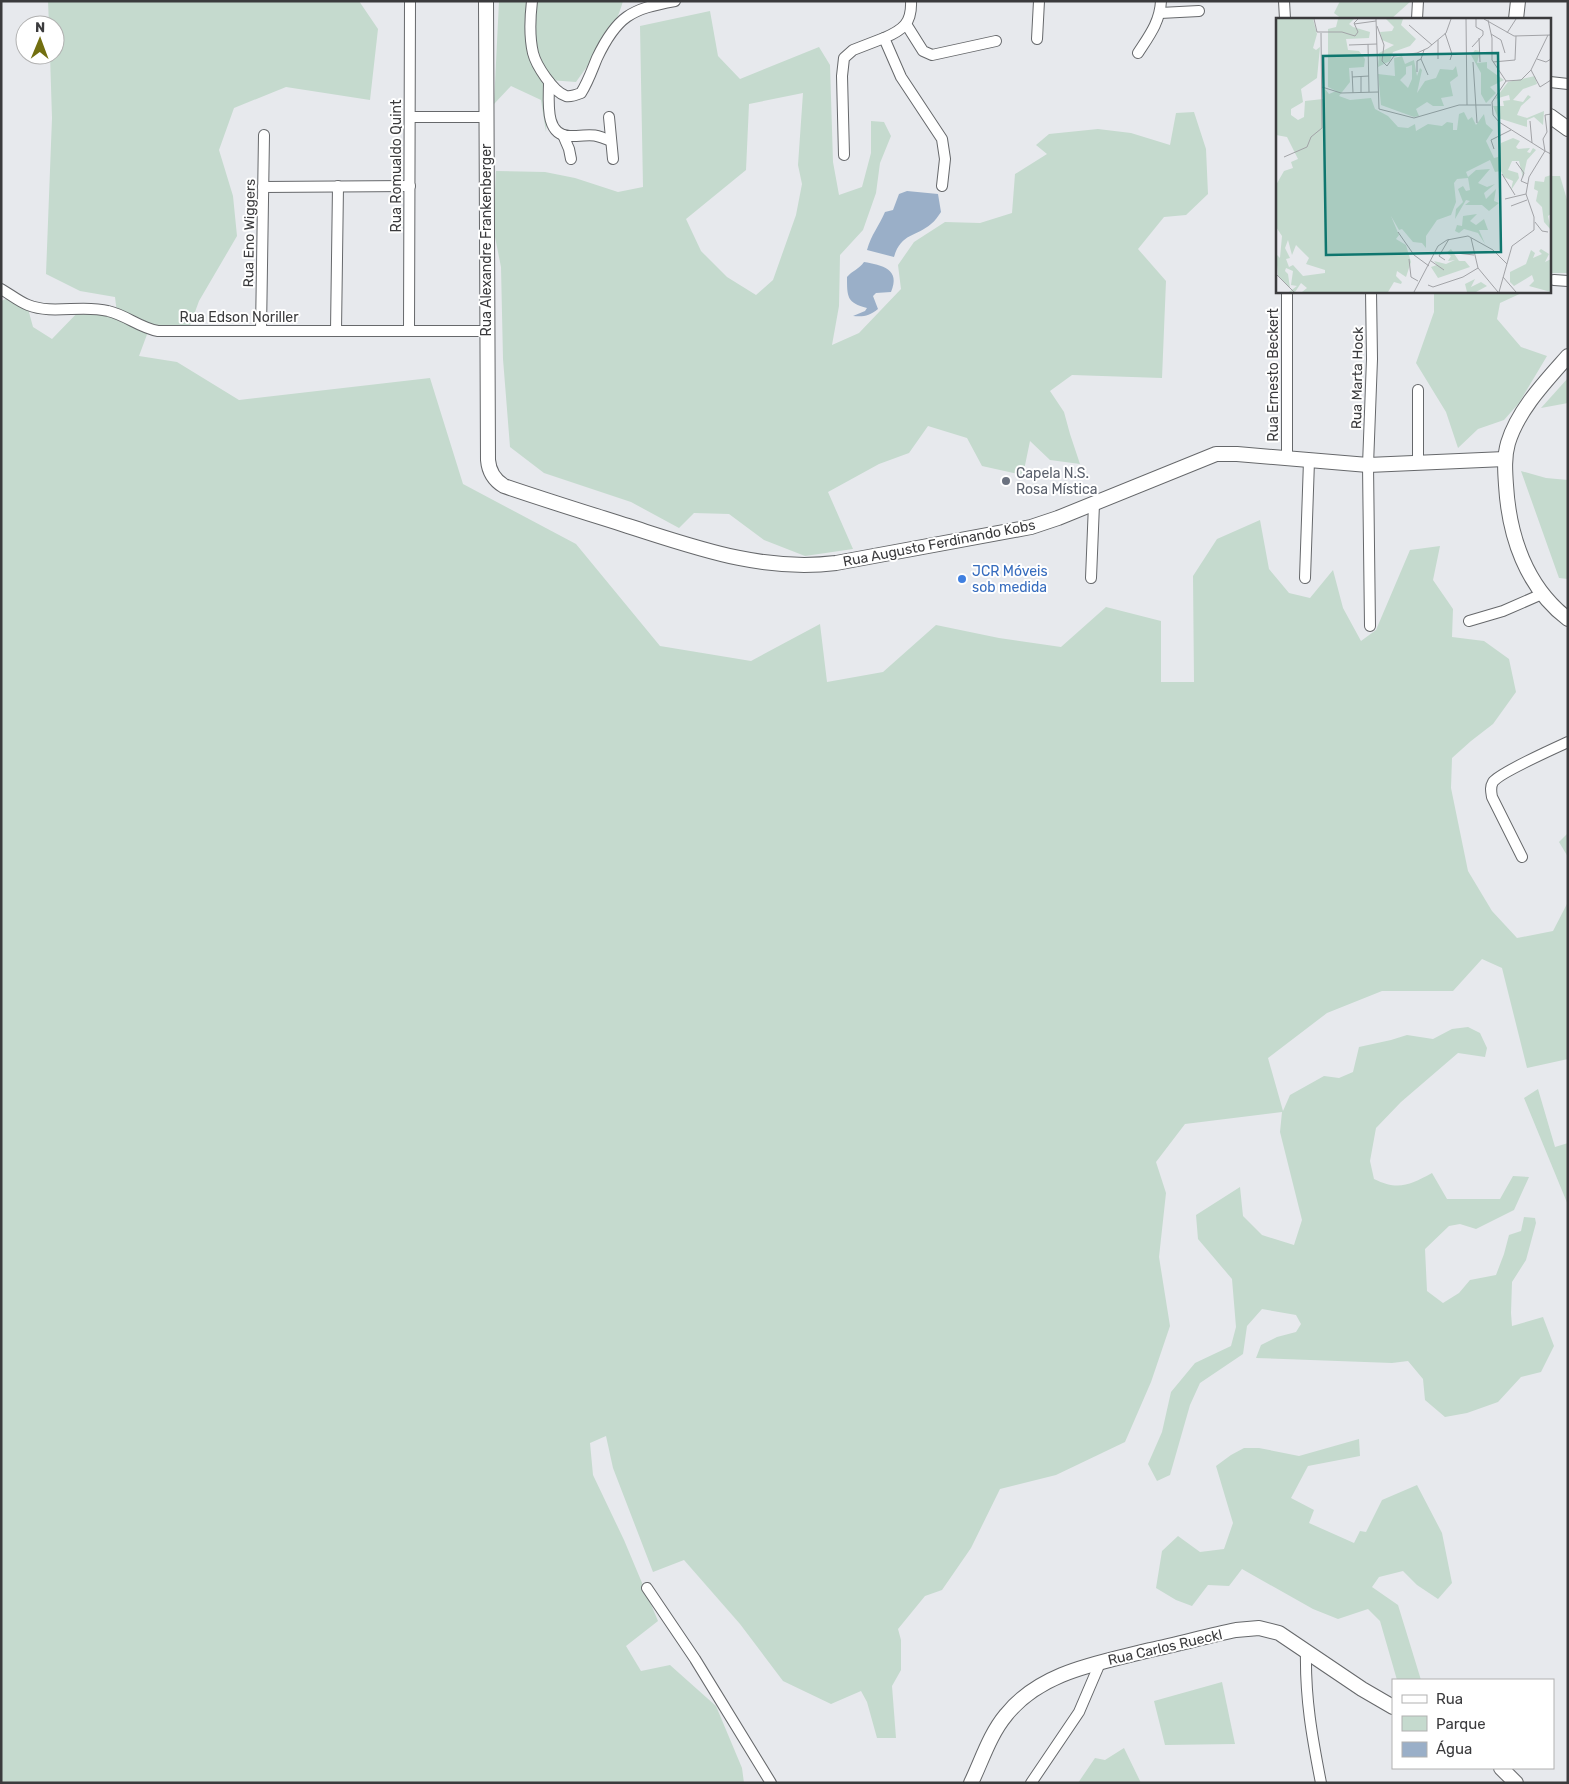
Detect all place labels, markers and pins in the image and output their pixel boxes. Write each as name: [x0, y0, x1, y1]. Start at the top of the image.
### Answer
place label: Capela N.S. Rosa Mística: [1016, 465, 1097, 498]
marker: Capela N.S. Rosa Mística: [1000, 475, 1012, 487]
place label: JCR Móveis sob medida: [972, 563, 1048, 596]
marker: JCR Móveis sob medida: [956, 573, 968, 585]

